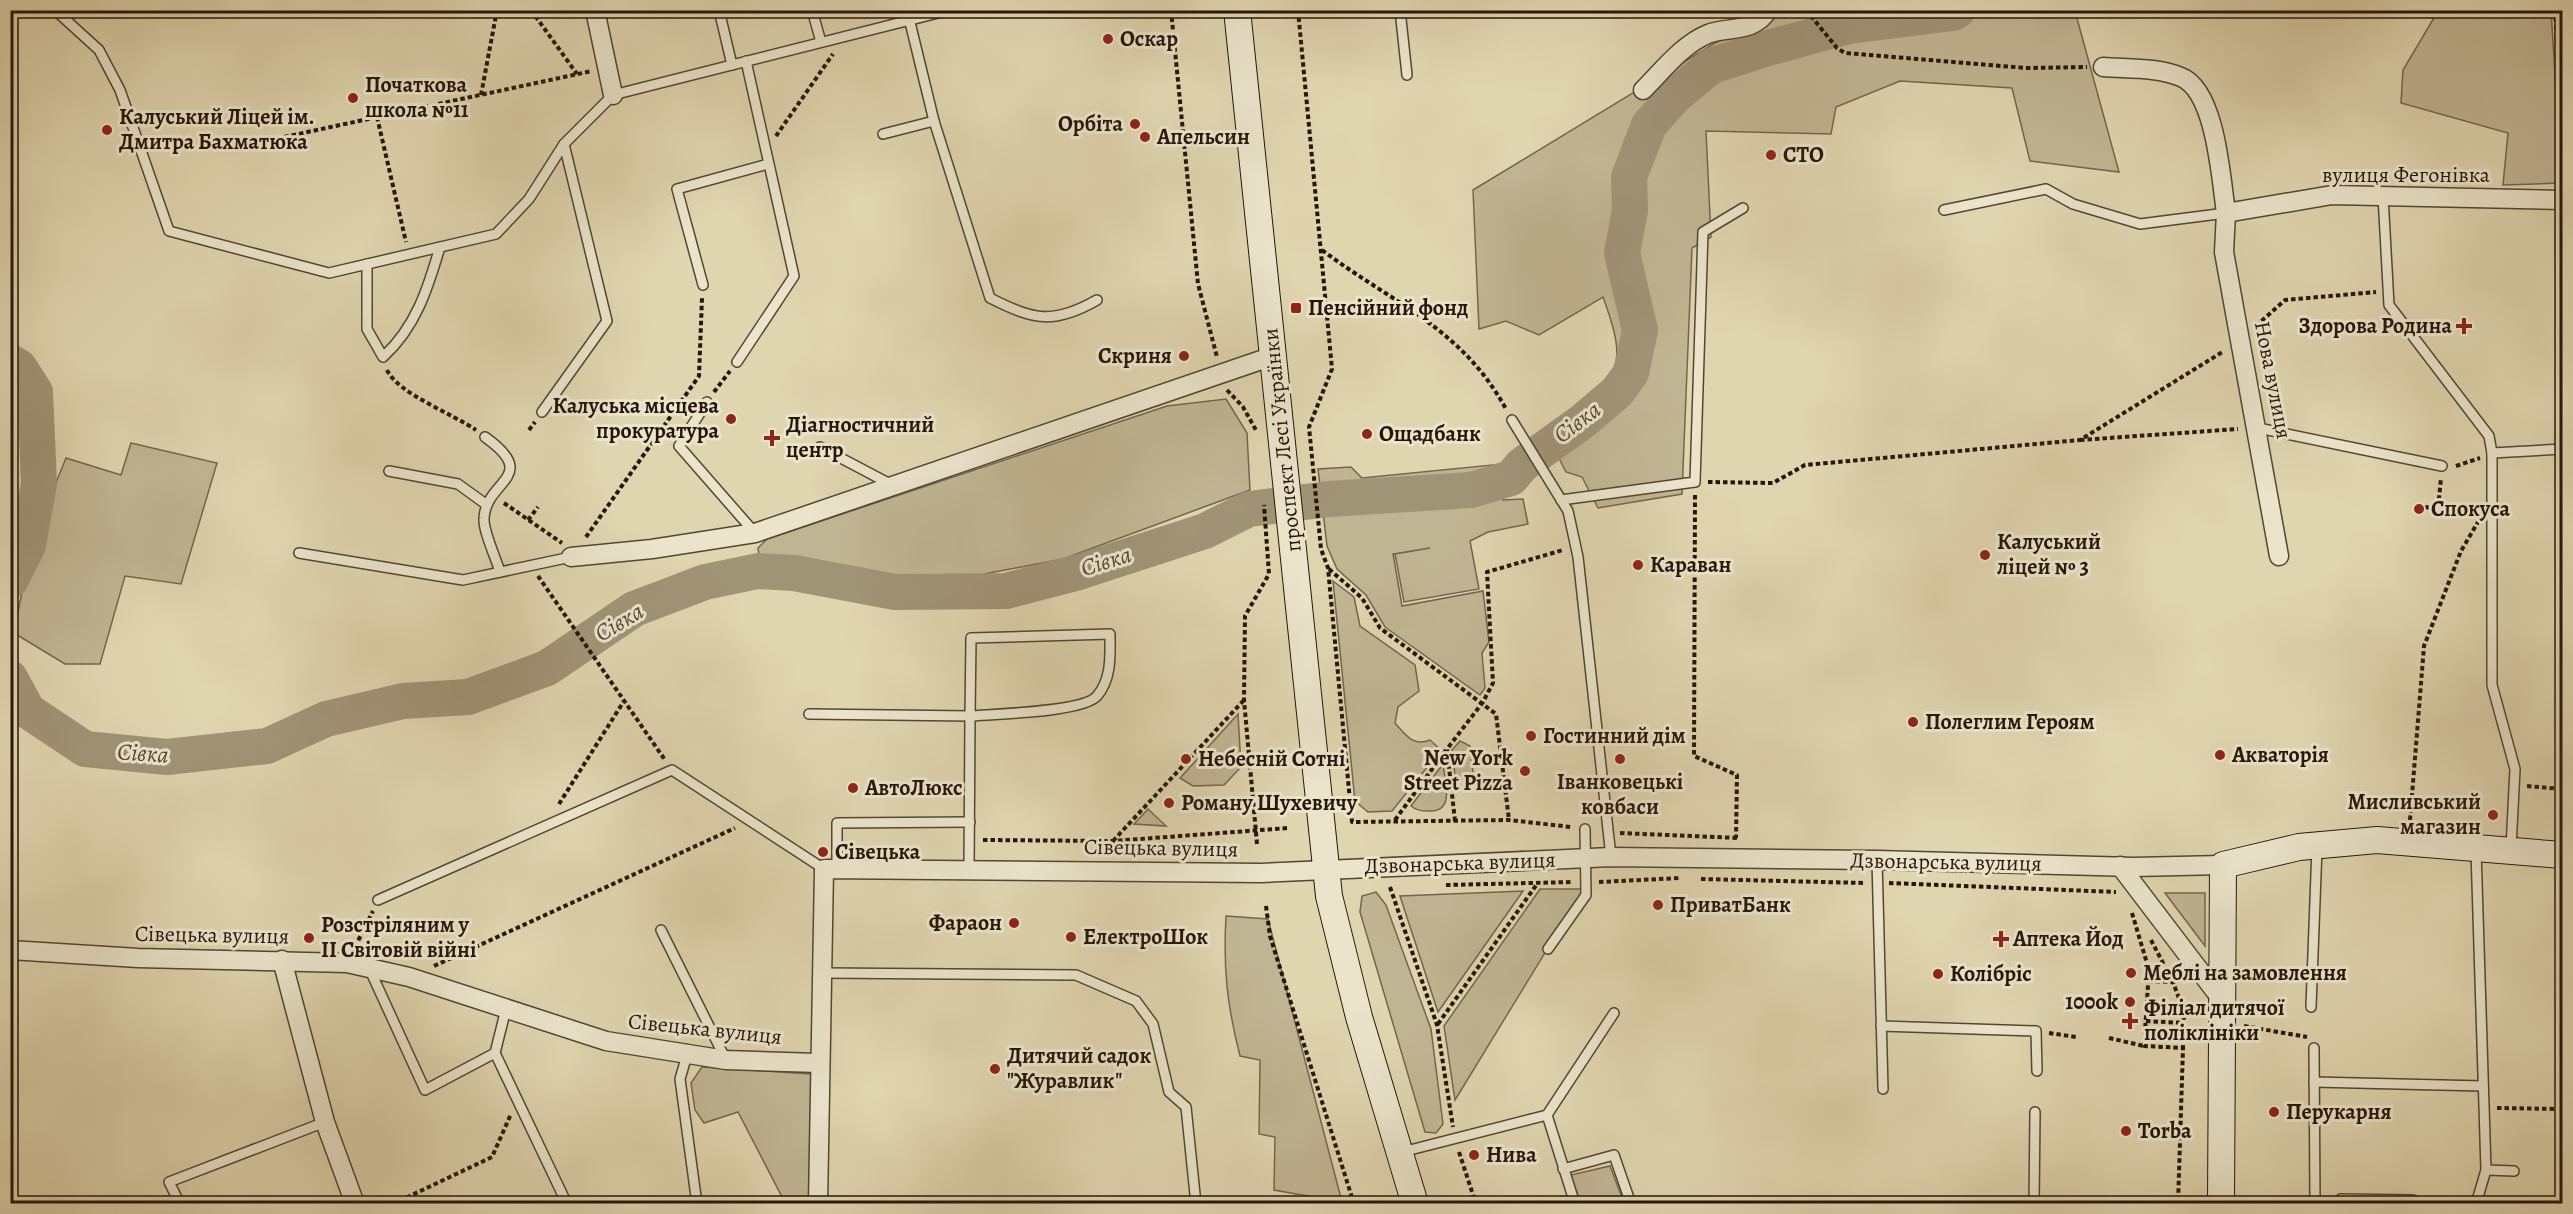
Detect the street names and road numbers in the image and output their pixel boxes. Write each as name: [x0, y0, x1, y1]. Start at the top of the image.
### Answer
street label: вулиця Фегонівка: [2322, 160, 2491, 190]
street label: Нова вулиця: [2247, 319, 2299, 441]
street label: проспект Лесі Українки: [1255, 327, 1309, 553]
street label: Сівецька вулиця: [1084, 832, 1238, 864]
street label: Дзвонарська вулиця: [1364, 845, 1556, 881]
street label: Дзвонарська вулиця: [1850, 845, 2042, 879]
street label: Сівецька вулиця: [135, 919, 289, 951]
street label: Сівецька вулиця: [627, 1006, 783, 1052]

